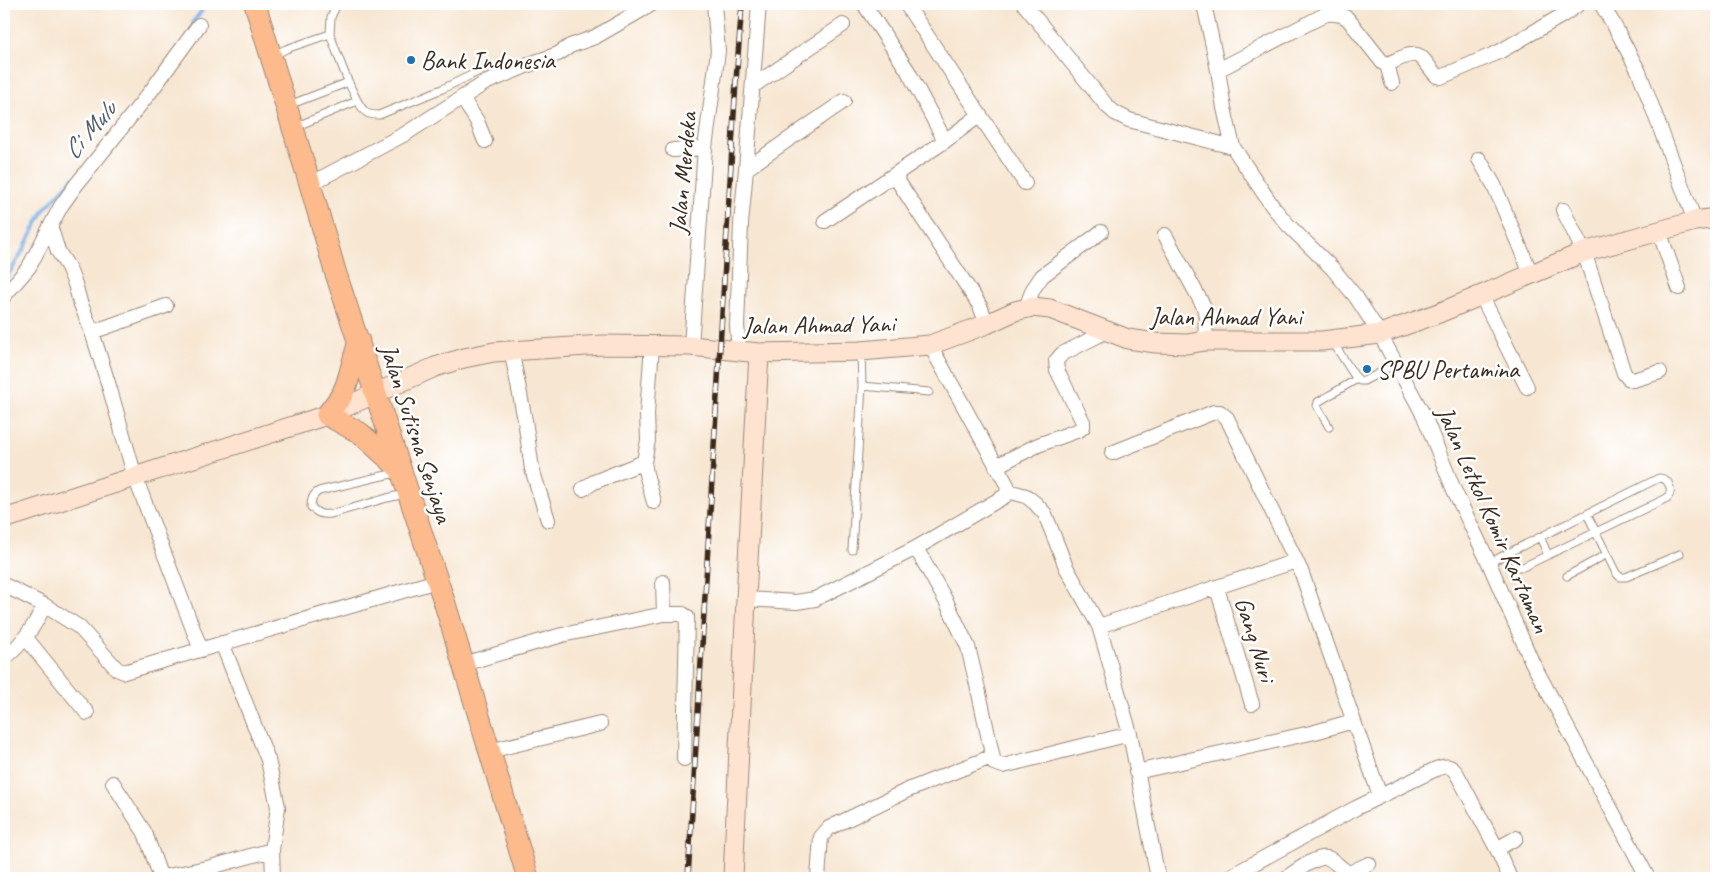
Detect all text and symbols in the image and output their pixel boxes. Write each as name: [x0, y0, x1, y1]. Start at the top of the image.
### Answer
place label: Bank Indonesia: [421, 45, 557, 77]
marker: Bank Indonesia: [405, 54, 417, 66]
water label: Ci Mulu: [55, 92, 126, 166]
street label: Jalan Merdeka: [662, 109, 704, 236]
street label: Jalan Ahmad Yani: [1149, 301, 1305, 333]
street label: Jalan Ahmad Yani: [742, 308, 898, 342]
street label: Jalan Sutisna Senjaya: [372, 339, 461, 529]
place label: SPBU Pertamina: [1377, 354, 1521, 386]
marker: SPBU Pertamina: [1361, 363, 1373, 375]
street label: Jalan Letkol Komir Kartaman: [1428, 400, 1558, 638]
street label: Gang Nuri: [1227, 593, 1284, 688]

